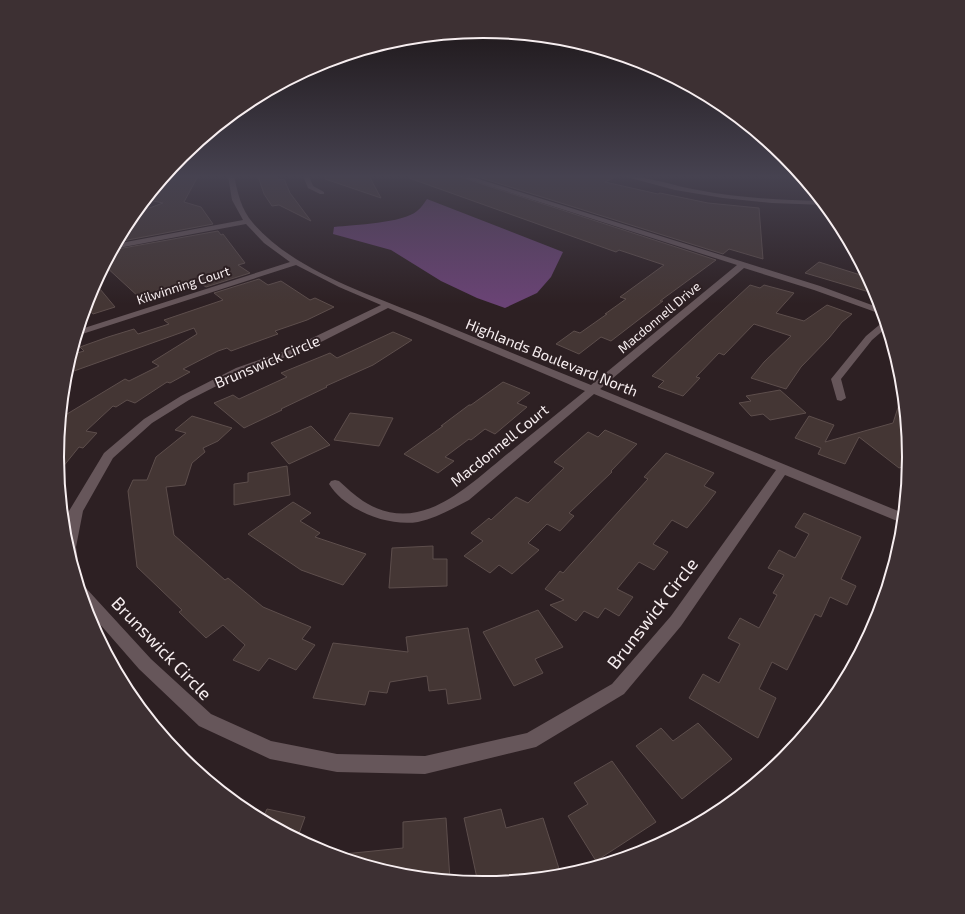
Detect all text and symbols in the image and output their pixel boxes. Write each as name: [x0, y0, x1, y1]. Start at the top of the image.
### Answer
street label: Kilwinning Court: [134, 262, 232, 308]
street label: Macdonnell Drive: [614, 278, 704, 356]
street label: Highlands Boulevard North: [463, 314, 641, 400]
street label: Brunswick Circle: [212, 331, 322, 391]
street label: Macdonnell Court: [447, 400, 552, 490]
street label: Brunswick Circle: [602, 553, 702, 673]
street label: Brunswick Circle: [107, 592, 217, 704]

